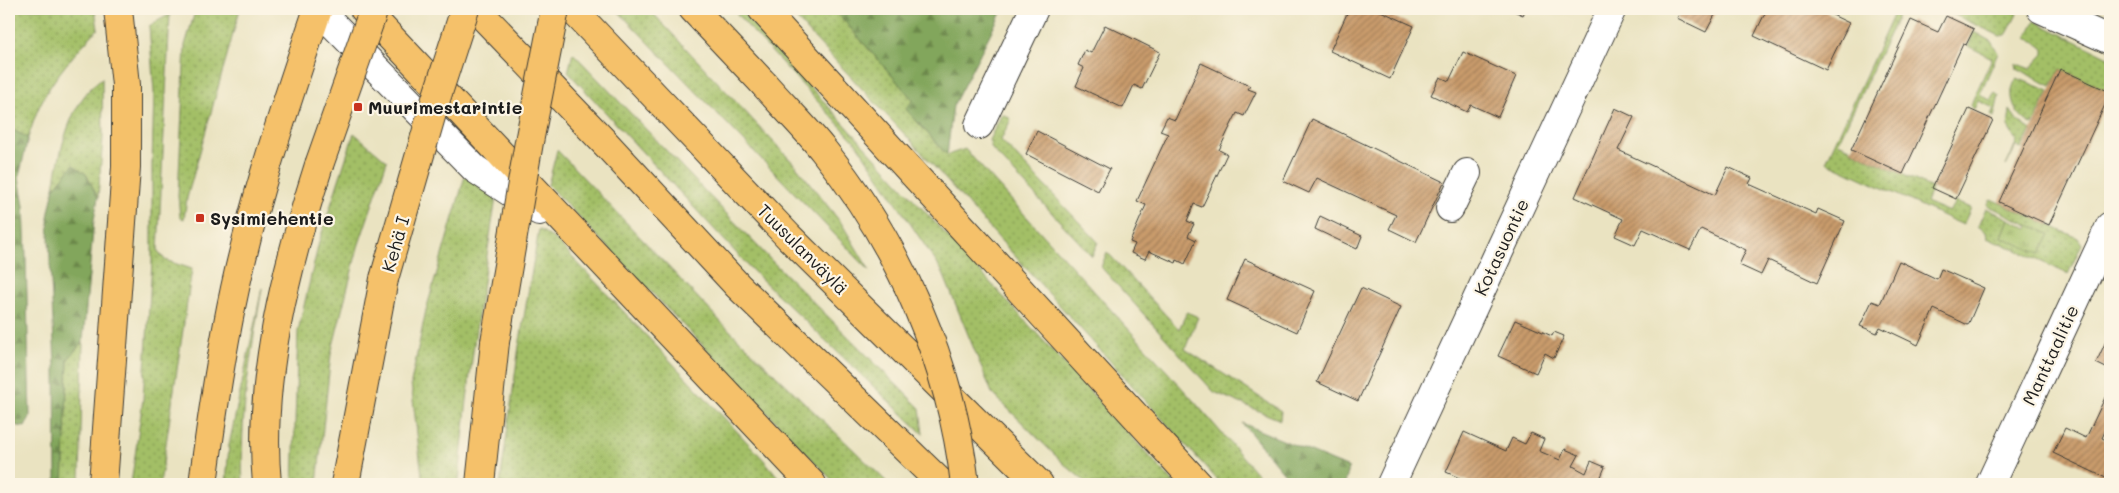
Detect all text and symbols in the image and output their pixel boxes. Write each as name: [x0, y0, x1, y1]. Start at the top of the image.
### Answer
place label: Muurimestarintie: [368, 95, 523, 119]
marker: Muurimestarintie: [352, 101, 364, 113]
street label: Kotasuontie: [1468, 195, 1534, 299]
street label: Tuusulanväylä: [752, 198, 854, 300]
place label: Sysimiehentie: [210, 206, 334, 230]
marker: Sysimiehentie: [194, 212, 206, 224]
street label: Kehä I: [376, 213, 414, 275]
street label: Manttaalitie: [2016, 301, 2084, 409]

